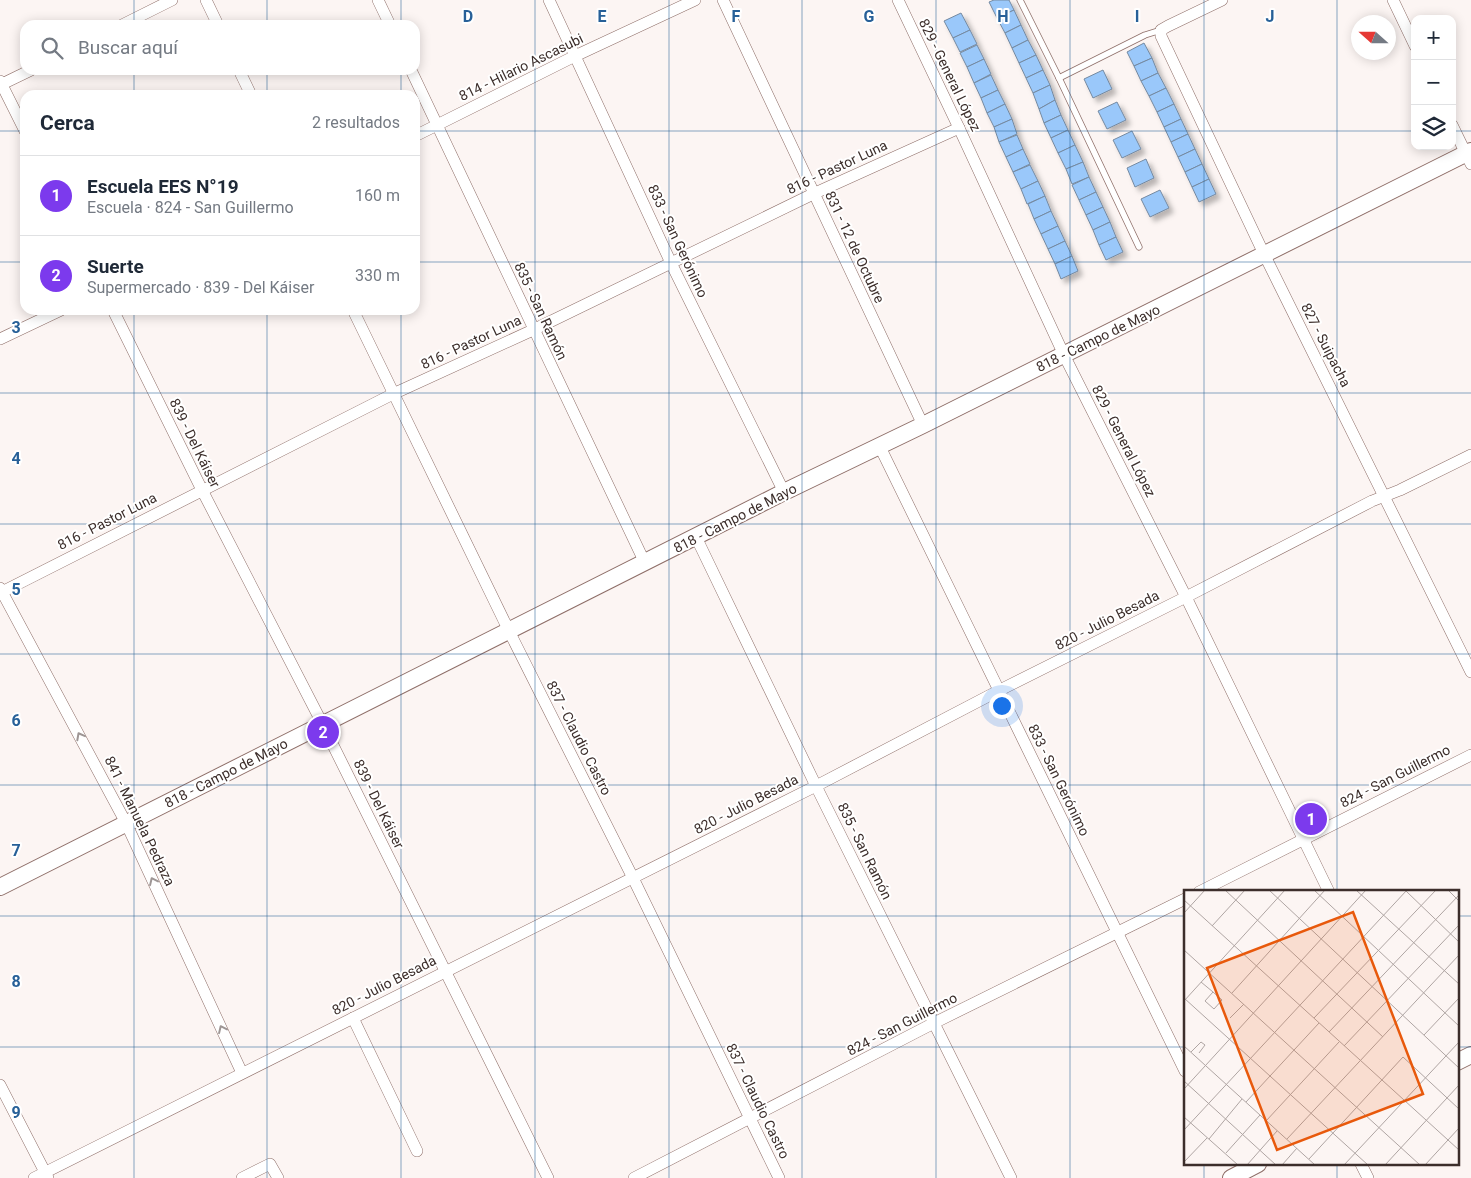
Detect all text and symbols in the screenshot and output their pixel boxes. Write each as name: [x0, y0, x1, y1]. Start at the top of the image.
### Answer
text: D: [463, 7, 473, 26]
text: E: [598, 7, 607, 26]
text: F: [732, 7, 741, 26]
text: G: [864, 7, 875, 26]
text: H: [997, 7, 1009, 26]
text: I: [1135, 7, 1139, 26]
text: J: [1266, 7, 1274, 26]
north arrow: [1351, 15, 1396, 60]
map controls: [1411, 15, 1456, 150]
button: +: [1411, 15, 1456, 60]
street label: 829 - General López: [916, 16, 984, 134]
search box: [20, 20, 420, 75]
street label: 814 - Hilario Ascasubi: [456, 30, 586, 104]
icon: search: [38, 34, 66, 62]
text: Buscar aquí: [78, 36, 178, 59]
button: −: [1411, 60, 1456, 105]
button: layers: [1411, 105, 1456, 150]
text: Cerca: [40, 111, 95, 135]
text: 2 resultados: [312, 113, 400, 132]
street label: 816 - Pastor Luna: [784, 137, 890, 197]
text: Escuela EES N°19: [87, 175, 239, 198]
street label: 833 - San Gerónimo: [645, 182, 711, 300]
text: 1: [51, 186, 61, 205]
text: 160 m: [355, 186, 400, 205]
street label: 831 - 12 de Octubre: [822, 189, 888, 305]
text: Escuela · 824 - San Guillermo: [87, 198, 294, 217]
text: Suerte: [87, 255, 144, 278]
street label: 835 - San Ramón: [511, 260, 571, 362]
text: 2: [51, 266, 61, 285]
text: 330 m: [355, 266, 400, 285]
text: Supermercado · 839 - Del Káiser: [87, 278, 314, 297]
street label: 827 - Suipacha: [1298, 300, 1354, 390]
street label: 818 - Campo de Mayo: [1033, 301, 1163, 375]
street label: 816 - Pastor Luna: [418, 312, 524, 372]
text: 3: [11, 318, 21, 337]
street label: 829 - General López: [1089, 382, 1159, 500]
street label: 839 - Del Káiser: [167, 396, 224, 490]
text: 4: [11, 449, 21, 468]
street label: 818 - Campo de Mayo: [671, 480, 799, 556]
street label: 816 - Pastor Luna: [55, 489, 159, 553]
text: 5: [11, 580, 21, 599]
street label: 820 - Julio Besada: [1052, 587, 1162, 653]
street label: 837 - Claudio Castro: [543, 678, 615, 798]
your location: [989, 693, 1015, 719]
text: 6: [11, 711, 21, 730]
pin: 2: [307, 713, 339, 751]
street label: 833 - San Gerónimo: [1025, 721, 1093, 839]
one-way arrow: [76, 733, 86, 742]
street label: 818 - Campo de Mayo: [162, 735, 290, 811]
street label: 824 - San Guillermo: [1337, 741, 1453, 811]
street label: 841 - Manuela Pedraza: [102, 754, 178, 888]
street label: 839 - Del Káiser: [351, 757, 408, 851]
street label: 820 - Julio Besada: [691, 771, 801, 837]
street label: 835 - San Ramón: [835, 800, 895, 902]
pin: 1: [1295, 800, 1327, 838]
text: 7: [11, 841, 21, 860]
one-way arrow: [149, 877, 160, 886]
inset map: [1184, 890, 1458, 1166]
street label: 820 - Julio Besada: [329, 952, 439, 1018]
text: 8: [11, 972, 21, 991]
street label: 824 - San Guillermo: [844, 989, 960, 1059]
one-way arrow: [217, 1025, 228, 1034]
street label: 837 - Claudio Castro: [723, 1041, 793, 1161]
text: 9: [11, 1103, 21, 1122]

